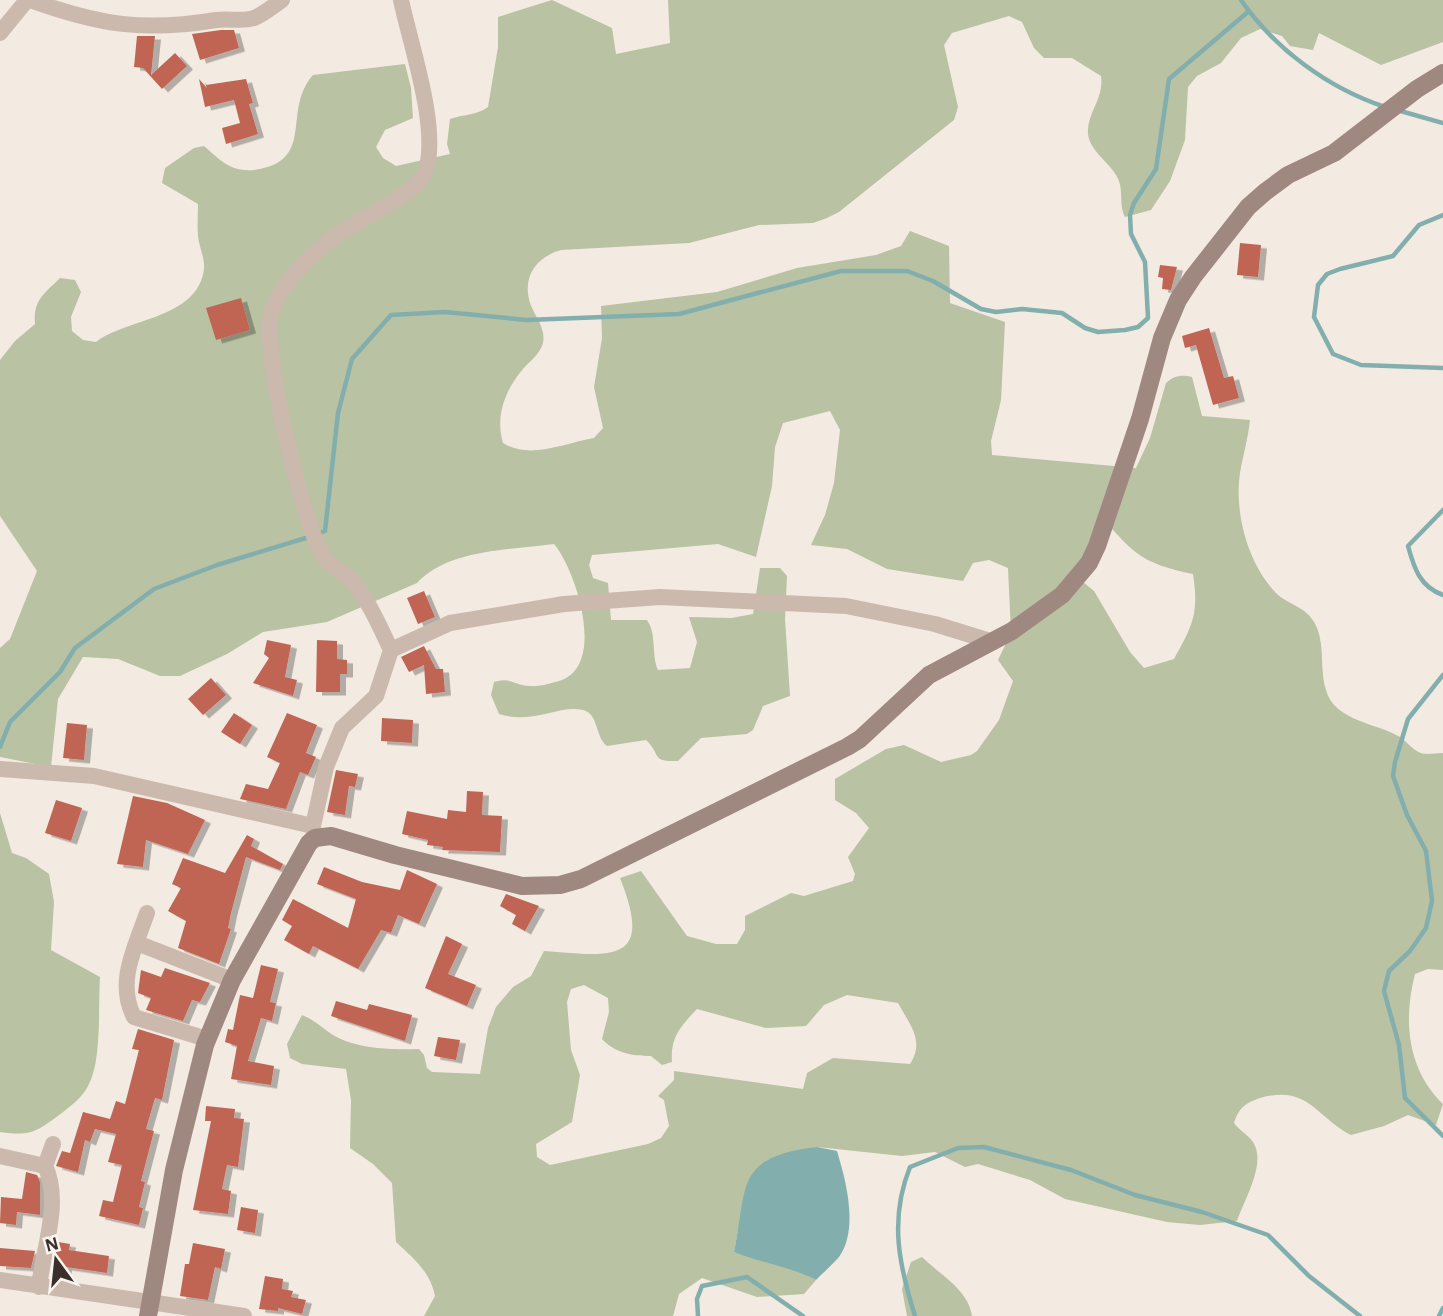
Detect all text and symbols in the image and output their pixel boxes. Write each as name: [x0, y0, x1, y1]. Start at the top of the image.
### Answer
north arrow: [21, 1225, 91, 1295]
text: N: [43, 1234, 61, 1256]

